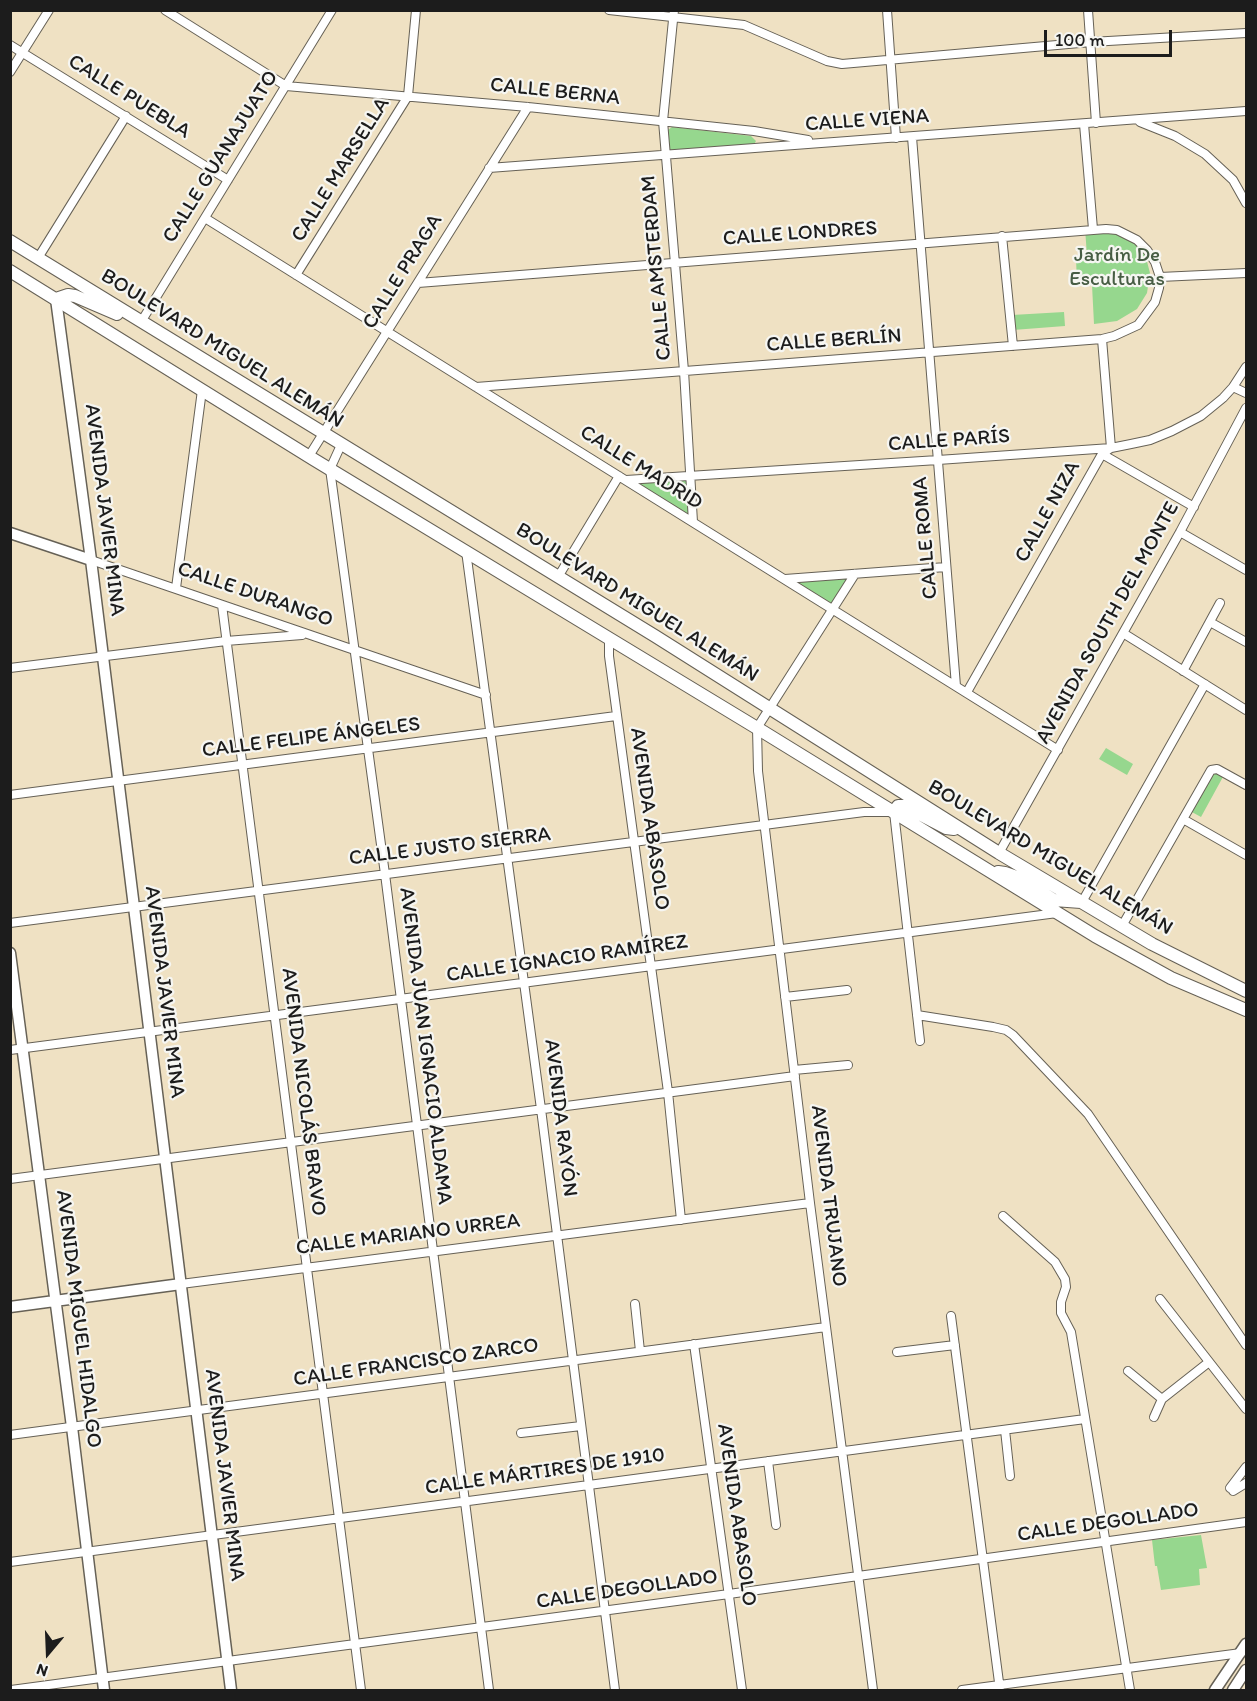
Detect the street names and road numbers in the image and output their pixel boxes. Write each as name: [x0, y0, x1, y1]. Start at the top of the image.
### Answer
street label: CALLE PUEBLA: [63, 49, 195, 145]
street label: CALLE GUANAJUATO: [158, 66, 284, 248]
street label: CALLE BERNA: [489, 73, 621, 111]
street label: CALLE MARSELLA: [286, 93, 396, 247]
street label: CALLE VIENA: [804, 104, 930, 138]
street label: CALLE AMSTERDAM: [636, 174, 678, 362]
street label: CALLE PRAGA: [358, 210, 448, 334]
street label: CALLE LONDRES: [722, 216, 878, 252]
street label: BOULEVARD MIGUEL ALEMÁN: [96, 264, 348, 434]
street label: CALLE BERLÍN: [766, 324, 902, 358]
street label: AVENIDA JAVIER MINA: [78, 403, 130, 617]
street label: CALLE MADRID: [575, 420, 707, 516]
street label: CALLE PARÍS: [887, 424, 1011, 458]
street label: CALLE NIZA: [1010, 457, 1086, 567]
street label: CALLE ROMA: [908, 476, 944, 600]
street label: AVENIDA SOUTH DEL MONTE: [1031, 497, 1185, 749]
street label: BOULEVARD MIGUEL ALEMÁN: [511, 518, 763, 688]
street label: CALLE DURANGO: [174, 557, 336, 633]
street label: CALLE FELIPE ÁNGELES: [200, 712, 422, 764]
street label: AVENIDA ABASOLO: [624, 726, 674, 912]
street label: BOULEVARD MIGUEL ALEMÁN: [923, 775, 1177, 941]
street label: CALLE JUSTO SIERRA: [348, 822, 552, 872]
street label: AVENIDA JAVIER MINA: [138, 885, 190, 1099]
street label: AVENIDA JUAN IGNACIO ALDAMA: [393, 886, 457, 1206]
street label: CALLE IGNACIO RAMÍREZ: [445, 930, 689, 988]
street label: AVENIDA NICOLÁS BRAVO: [275, 967, 331, 1217]
street label: AVENIDA RAYÓN: [538, 1038, 582, 1198]
street label: AVENIDA TRUJANO: [804, 1104, 852, 1288]
street label: AVENIDA MIGUEL HIDALGO: [50, 1188, 106, 1450]
street label: CALLE MARIANO URREA: [295, 1209, 521, 1261]
street label: CALLE FRANCISCO ZARCO: [292, 1333, 540, 1393]
street label: AVENIDA JAVIER MINA: [198, 1368, 250, 1582]
street label: AVENIDA ABASOLO: [711, 1422, 761, 1608]
street label: CALLE MÁRTIRES DE 1910: [424, 1443, 666, 1501]
street label: CALLE DEGOLLADO: [1016, 1498, 1200, 1548]
street label: CALLE DEGOLLADO: [535, 1565, 719, 1615]

